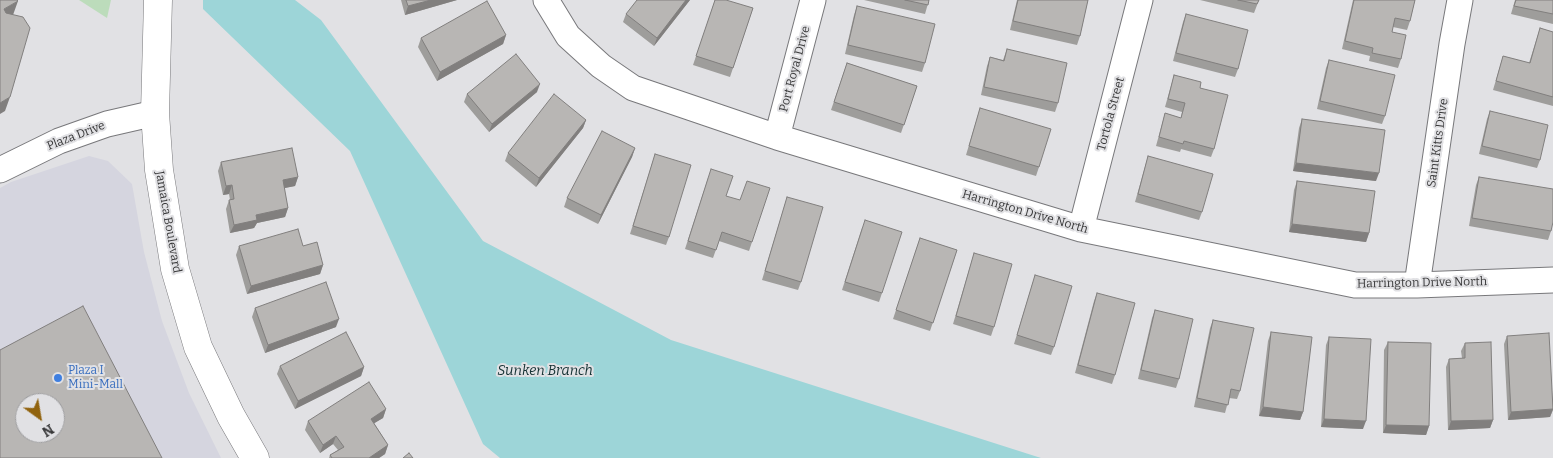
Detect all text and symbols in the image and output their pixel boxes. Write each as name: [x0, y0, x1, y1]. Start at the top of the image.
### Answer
street label: Port Royal Drive: [777, 24, 813, 114]
street label: Tortola Street: [1094, 76, 1128, 152]
street label: Saint Kitts Drive: [1425, 98, 1451, 188]
street label: Plaza Drive: [45, 118, 107, 154]
street label: Jamaica Boulevard: [152, 170, 184, 274]
street label: Harrington Drive North: [960, 187, 1090, 237]
street label: Harrington Drive North: [1357, 275, 1487, 291]
water label: Sunken Branch: [497, 363, 593, 379]
place label: Plaza I Mini-Mall: [68, 364, 123, 392]
marker: Plaza I Mini-Mall: [52, 372, 64, 384]
north arrow: [15, 393, 65, 443]
text: N: [39, 420, 57, 440]

